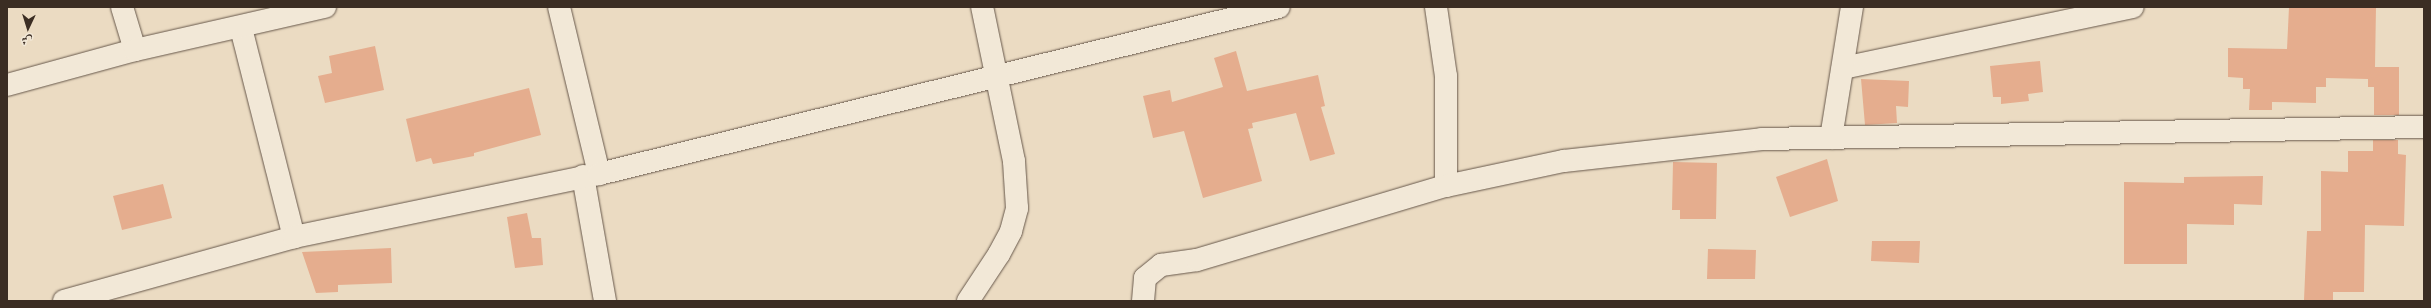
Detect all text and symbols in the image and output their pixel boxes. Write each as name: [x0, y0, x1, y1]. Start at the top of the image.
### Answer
north arrow: [8, 8, 48, 48]
text: ش: [21, 33, 33, 48]

